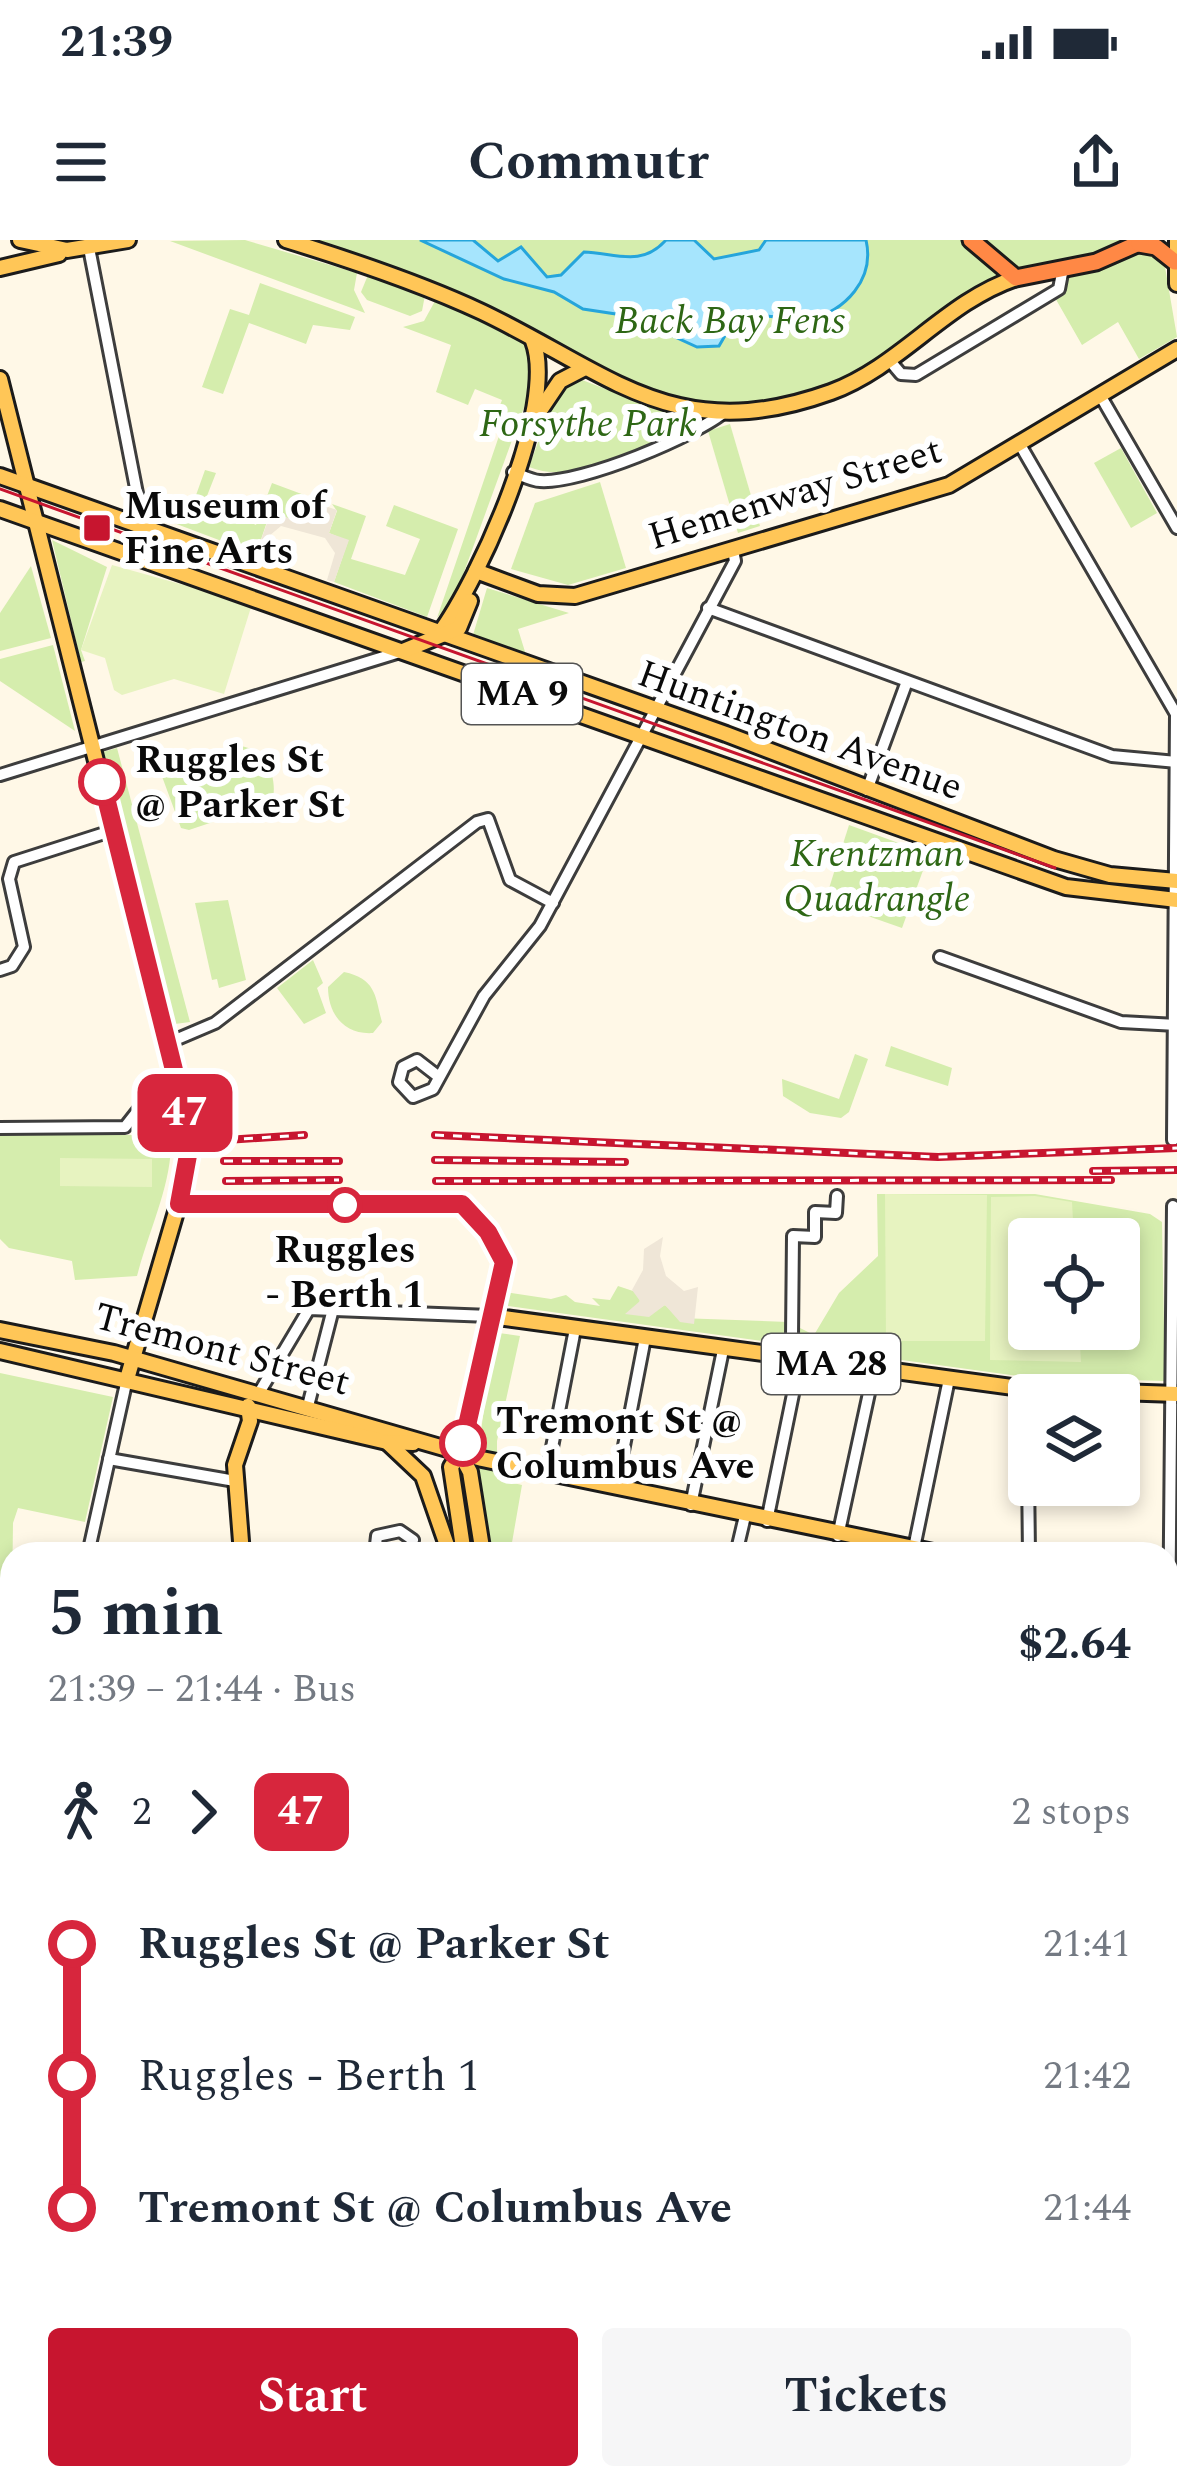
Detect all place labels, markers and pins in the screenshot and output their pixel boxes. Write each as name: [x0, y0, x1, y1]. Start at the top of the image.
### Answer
place label: Museum of Fine Arts: [124, 477, 328, 581]
marker: Museum of Fine Arts: [81, 512, 113, 544]
place label: Ruggles St @ Parker St: [135, 731, 345, 835]
marker: Ruggles St @ Parker St: [80, 760, 124, 804]
marker: Ruggles - Berth 1: [329, 1189, 361, 1221]
place label: Ruggles - Berth 1: [265, 1221, 425, 1325]
place label: Tremont St @ Columbus Ave: [496, 1392, 755, 1496]
marker: Tremont St @ Columbus Ave: [441, 1421, 485, 1465]

